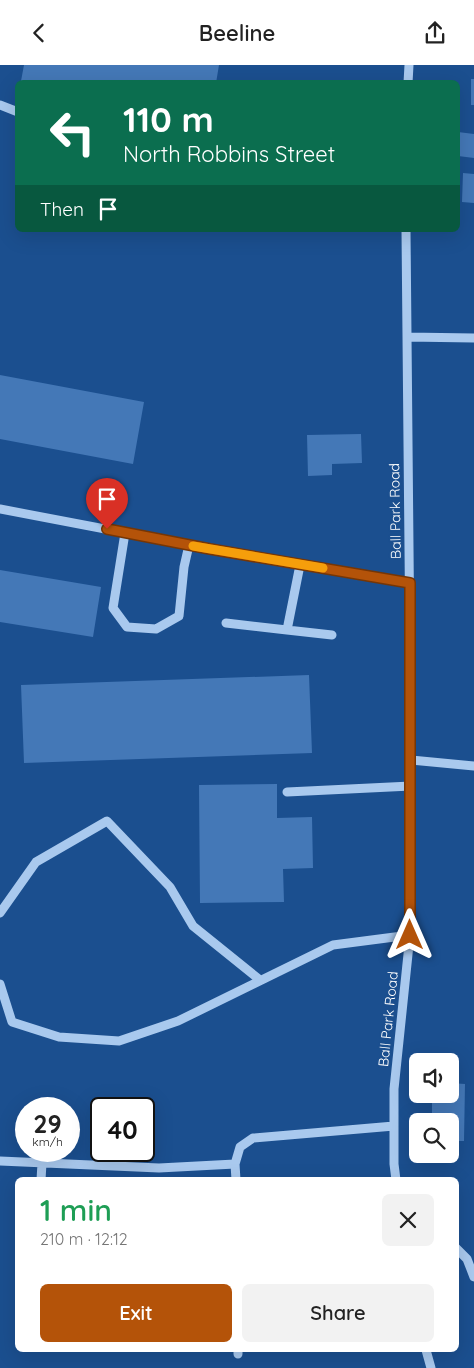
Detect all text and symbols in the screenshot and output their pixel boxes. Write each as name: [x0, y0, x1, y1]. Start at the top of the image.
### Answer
icon: back: [25, 19, 53, 47]
text: Beeline: [199, 19, 275, 47]
icon: share: [421, 19, 449, 47]
text: 110 m: [123, 97, 214, 141]
icon: left: [40, 100, 105, 165]
text: North Robbins Street: [123, 140, 335, 168]
icon: arrive: [94, 195, 122, 223]
text: Then: [40, 197, 84, 221]
street label: Ball Park Road: [385, 463, 405, 559]
pin: [86, 478, 128, 529]
icon: arrive: [93, 485, 121, 513]
position arrow: [383, 908, 435, 960]
street label: Ball Park Road: [374, 970, 402, 1068]
map controls: [409, 1053, 459, 1163]
button: sound: [409, 1053, 459, 1103]
speed limit sign: 40: [90, 1097, 155, 1162]
text: 29: [33, 1108, 62, 1139]
button: search: [409, 1113, 459, 1163]
text: km/h: [32, 1134, 63, 1149]
text: 1 min: [40, 1191, 112, 1229]
button: close: [382, 1194, 434, 1246]
text: 210 m · 12:12: [40, 1229, 128, 1249]
button: Exit: [40, 1284, 232, 1342]
button: Share: [242, 1284, 434, 1342]

